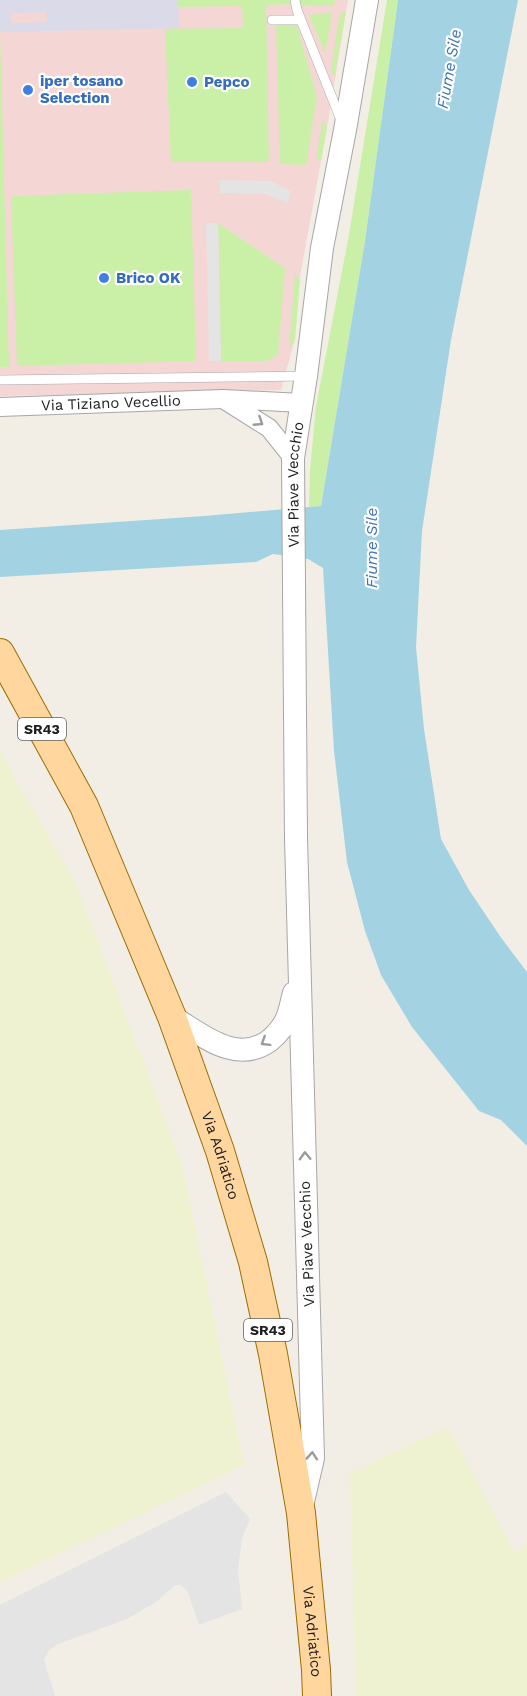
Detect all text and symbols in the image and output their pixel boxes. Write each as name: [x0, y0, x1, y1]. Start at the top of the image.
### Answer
water label: Fiume Sile: [433, 28, 465, 110]
place label: iper tosano Selection: [40, 72, 123, 107]
place label: Pepco: [204, 73, 249, 91]
marker: Pepco: [185, 75, 199, 89]
marker: iper tosano Selection: [21, 83, 35, 97]
place label: Brico OK: [116, 269, 181, 287]
marker: Brico OK: [97, 271, 111, 285]
street label: Via Tiziano Vecellio: [41, 392, 181, 415]
one-way arrow: [253, 415, 263, 427]
street label: Via Piave Vecchio: [284, 420, 308, 548]
water label: Fiume Sile: [362, 508, 381, 588]
road number: SR43: [18, 718, 66, 740]
one-way arrow: [261, 1035, 271, 1047]
street label: Via Adriatico: [198, 1109, 243, 1202]
one-way arrow: [299, 1152, 311, 1161]
street label: Via Piave Vecchio: [296, 1181, 318, 1307]
road number: SR43: [244, 1319, 292, 1341]
one-way arrow: [305, 1451, 318, 1461]
street label: Via Adriatico: [299, 1585, 325, 1678]

